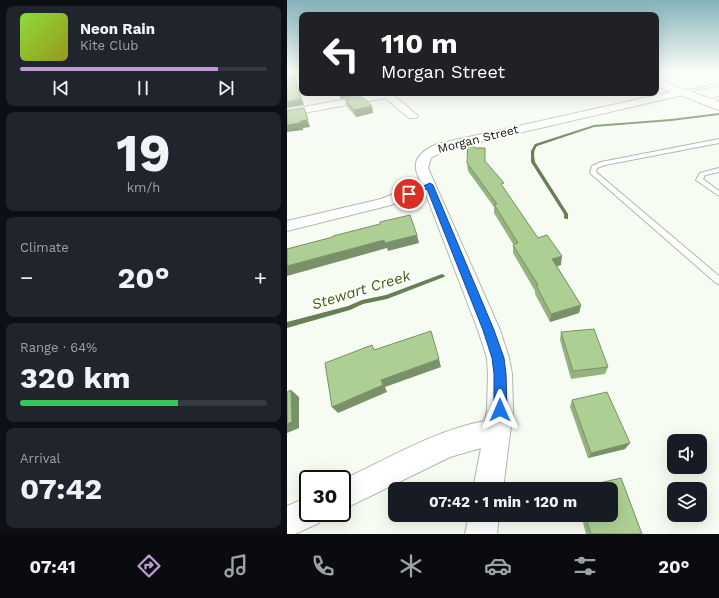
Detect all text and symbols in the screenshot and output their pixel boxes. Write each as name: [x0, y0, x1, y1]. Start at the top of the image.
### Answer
text: Neon Rain: [80, 20, 155, 38]
text: 110 m: [381, 27, 458, 60]
icon: left: [315, 28, 367, 80]
text: Kite Club: [80, 38, 138, 53]
text: Morgan Street: [381, 61, 505, 82]
icon: previous: [50, 77, 72, 99]
icon: pause: [132, 77, 154, 99]
icon: next: [215, 77, 237, 99]
street label: Morgan Street: [436, 122, 520, 156]
text: 19: [116, 123, 171, 184]
pin: [392, 177, 426, 211]
text: km/h: [127, 180, 160, 195]
icon: arrive: [398, 183, 420, 205]
text: Climate: [20, 240, 69, 255]
text: 20°: [117, 260, 170, 295]
text: −: [20, 265, 33, 290]
text: +: [254, 265, 267, 290]
water label: Stewart Creek: [309, 266, 413, 314]
text: Range · 64%: [20, 340, 97, 355]
text: 320 km: [20, 360, 130, 395]
position arrow: [479, 389, 521, 431]
map controls: [667, 434, 707, 522]
button: sound: [667, 434, 707, 474]
text: Arrival: [20, 451, 61, 466]
speed limit sign: 30: [299, 470, 351, 522]
text: 07:42: [20, 471, 102, 506]
button: layers: [667, 482, 707, 522]
text: 07:42 · 1 min · 120 m: [429, 493, 577, 511]
icon: directions: [135, 552, 163, 580]
icon: music: [222, 552, 250, 580]
icon: phone: [309, 552, 337, 580]
icon: climate: [397, 552, 425, 580]
icon: car: [484, 552, 512, 580]
icon: filters: [571, 552, 599, 580]
text: 07:41: [30, 556, 76, 577]
text: 20°: [658, 556, 689, 577]

